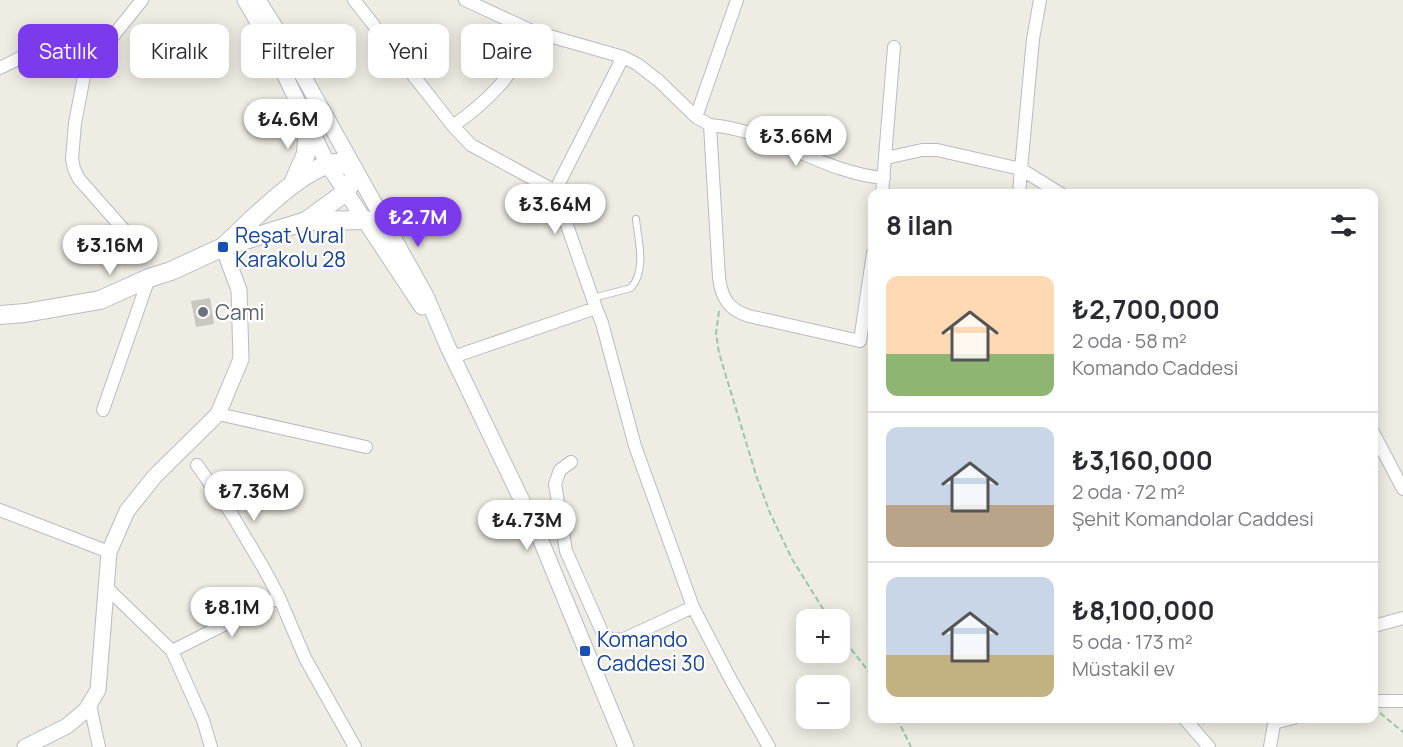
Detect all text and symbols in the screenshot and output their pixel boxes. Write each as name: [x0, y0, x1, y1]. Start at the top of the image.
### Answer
chip: Satılık: [18, 24, 118, 78]
chip: Kiralık: [130, 24, 229, 78]
chip: Filtreler: [241, 24, 356, 78]
chip: Yeni: [368, 24, 449, 78]
chip: Daire: [461, 24, 553, 78]
pin: ₺4.6M: [246, 99, 330, 150]
text: ₺4.6M: [258, 105, 318, 132]
pin: ₺3.66M: [747, 116, 845, 167]
text: ₺3.66M: [760, 122, 832, 149]
pin: ₺3.64M: [506, 184, 604, 235]
text: ₺3.64M: [519, 190, 591, 217]
pin: ₺2.7M: [376, 197, 460, 248]
text: ₺2.7M: [389, 203, 447, 230]
text: 8 ilan: [886, 207, 953, 243]
icon: filters: [1327, 209, 1360, 242]
place label: Reşat Vural Karakolu 28: [235, 221, 346, 273]
pin: ₺3.16M: [61, 225, 159, 276]
text: ₺3.16M: [77, 231, 143, 258]
marker: Reşat Vural Karakolu 28: [216, 240, 230, 254]
text: ₺2,700,000: [1072, 291, 1220, 327]
place label: Cami: [215, 298, 264, 326]
icon: home: [934, 300, 1006, 372]
marker: Cami: [196, 305, 210, 319]
text: 2 oda · 58 m²: [1072, 327, 1187, 354]
text: Komando Caddesi: [1072, 354, 1238, 381]
text: ₺3,160,000: [1072, 442, 1213, 478]
icon: home: [934, 451, 1006, 523]
pin: ₺7.36M: [205, 471, 303, 522]
text: ₺7.36M: [219, 477, 289, 504]
text: 2 oda · 72 m²: [1072, 478, 1185, 505]
pin: ₺4.73M: [478, 500, 576, 551]
text: Şehit Komandolar Caddesi: [1072, 505, 1314, 532]
text: ₺4.73M: [492, 506, 562, 533]
pin: ₺8.1M: [190, 587, 274, 638]
text: ₺8,100,000: [1072, 592, 1215, 628]
text: ₺8.1M: [205, 593, 259, 620]
icon: home: [934, 601, 1006, 673]
map controls: [796, 609, 850, 729]
button: +: [796, 609, 850, 663]
place label: Komando Caddesi 30: [597, 625, 705, 677]
text: 5 oda · 173 m²: [1072, 628, 1193, 655]
marker: Komando Caddesi 30: [578, 644, 592, 658]
text: Müstakil ev: [1072, 655, 1175, 682]
button: −: [796, 675, 850, 729]

